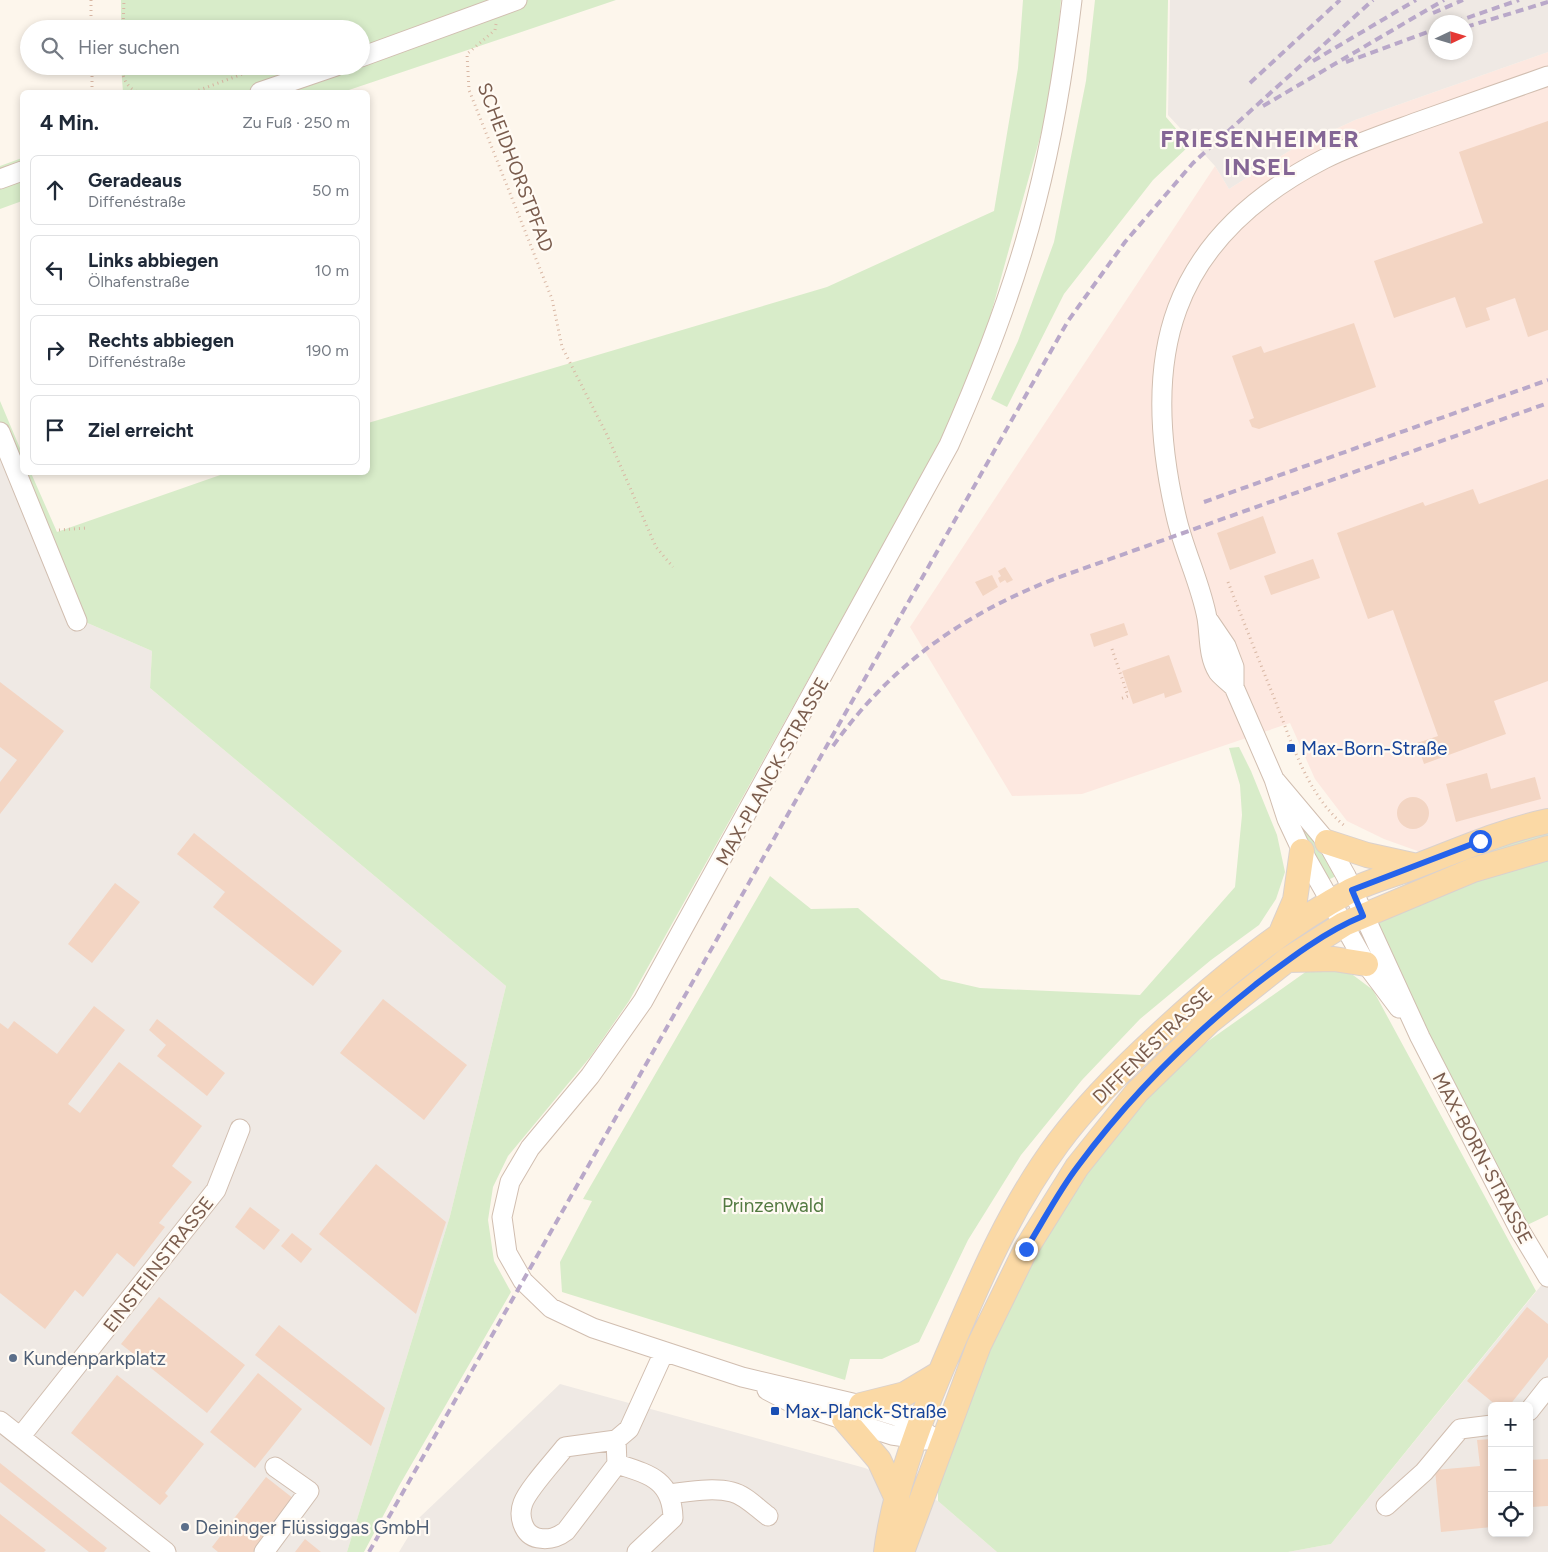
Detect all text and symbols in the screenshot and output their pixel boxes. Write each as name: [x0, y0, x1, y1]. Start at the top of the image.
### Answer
north arrow: [1428, 15, 1473, 60]
search box: [20, 20, 370, 75]
icon: search: [38, 34, 66, 62]
text: Hier suchen: [78, 36, 179, 59]
street label: SCHEIDHORSTPFAD: [473, 79, 558, 255]
text: 4 Min.: [40, 110, 99, 135]
text: Zu Fuß · 250 m: [242, 113, 350, 132]
district label: FRIESENHEIMER INSEL: [1160, 124, 1360, 181]
text: Geradeaus: [88, 169, 182, 192]
icon: ahead: [41, 176, 69, 204]
text: 50 m: [312, 181, 349, 200]
text: Diffenéstraße: [88, 192, 186, 211]
text: Links abbiegen: [88, 249, 219, 272]
icon: left: [41, 256, 69, 284]
text: 10 m: [315, 261, 349, 280]
text: Ölhafenstraße: [88, 272, 189, 291]
text: Rechts abbiegen: [88, 329, 234, 352]
icon: right: [41, 336, 69, 364]
text: 190 m: [306, 341, 349, 360]
text: Diffenéstraße: [88, 352, 186, 371]
icon: arrive: [41, 416, 69, 444]
text: Ziel erreicht: [88, 419, 194, 442]
street label: MAX-PLANCK-STRASSE: [711, 673, 834, 869]
place label: Max-Born-Straße: [1301, 737, 1447, 760]
marker: Max-Born-Straße: [1285, 742, 1297, 754]
route start: [1469, 830, 1492, 853]
street label: DIFFENÉSTRASSE: [1088, 982, 1217, 1108]
street label: MAX-BORN-STRASSE: [1428, 1069, 1538, 1248]
street label: EINSTEINSTRASSE: [98, 1192, 219, 1337]
park label: Prinzenwald: [722, 1194, 824, 1217]
route end: [1015, 1238, 1038, 1261]
place label: Kundenparkplatz: [23, 1347, 166, 1370]
marker: Kundenparkplatz: [7, 1352, 19, 1364]
place label: Max-Planck-Straße: [785, 1400, 947, 1423]
map controls: [1488, 1402, 1533, 1537]
button: +: [1488, 1402, 1533, 1447]
marker: Max-Planck-Straße: [769, 1405, 781, 1417]
button: −: [1488, 1447, 1533, 1492]
button: locate: [1488, 1492, 1533, 1537]
place label: Deininger Flüssiggas GmbH: [195, 1516, 430, 1539]
marker: Deininger Flüssiggas GmbH: [179, 1521, 191, 1533]

